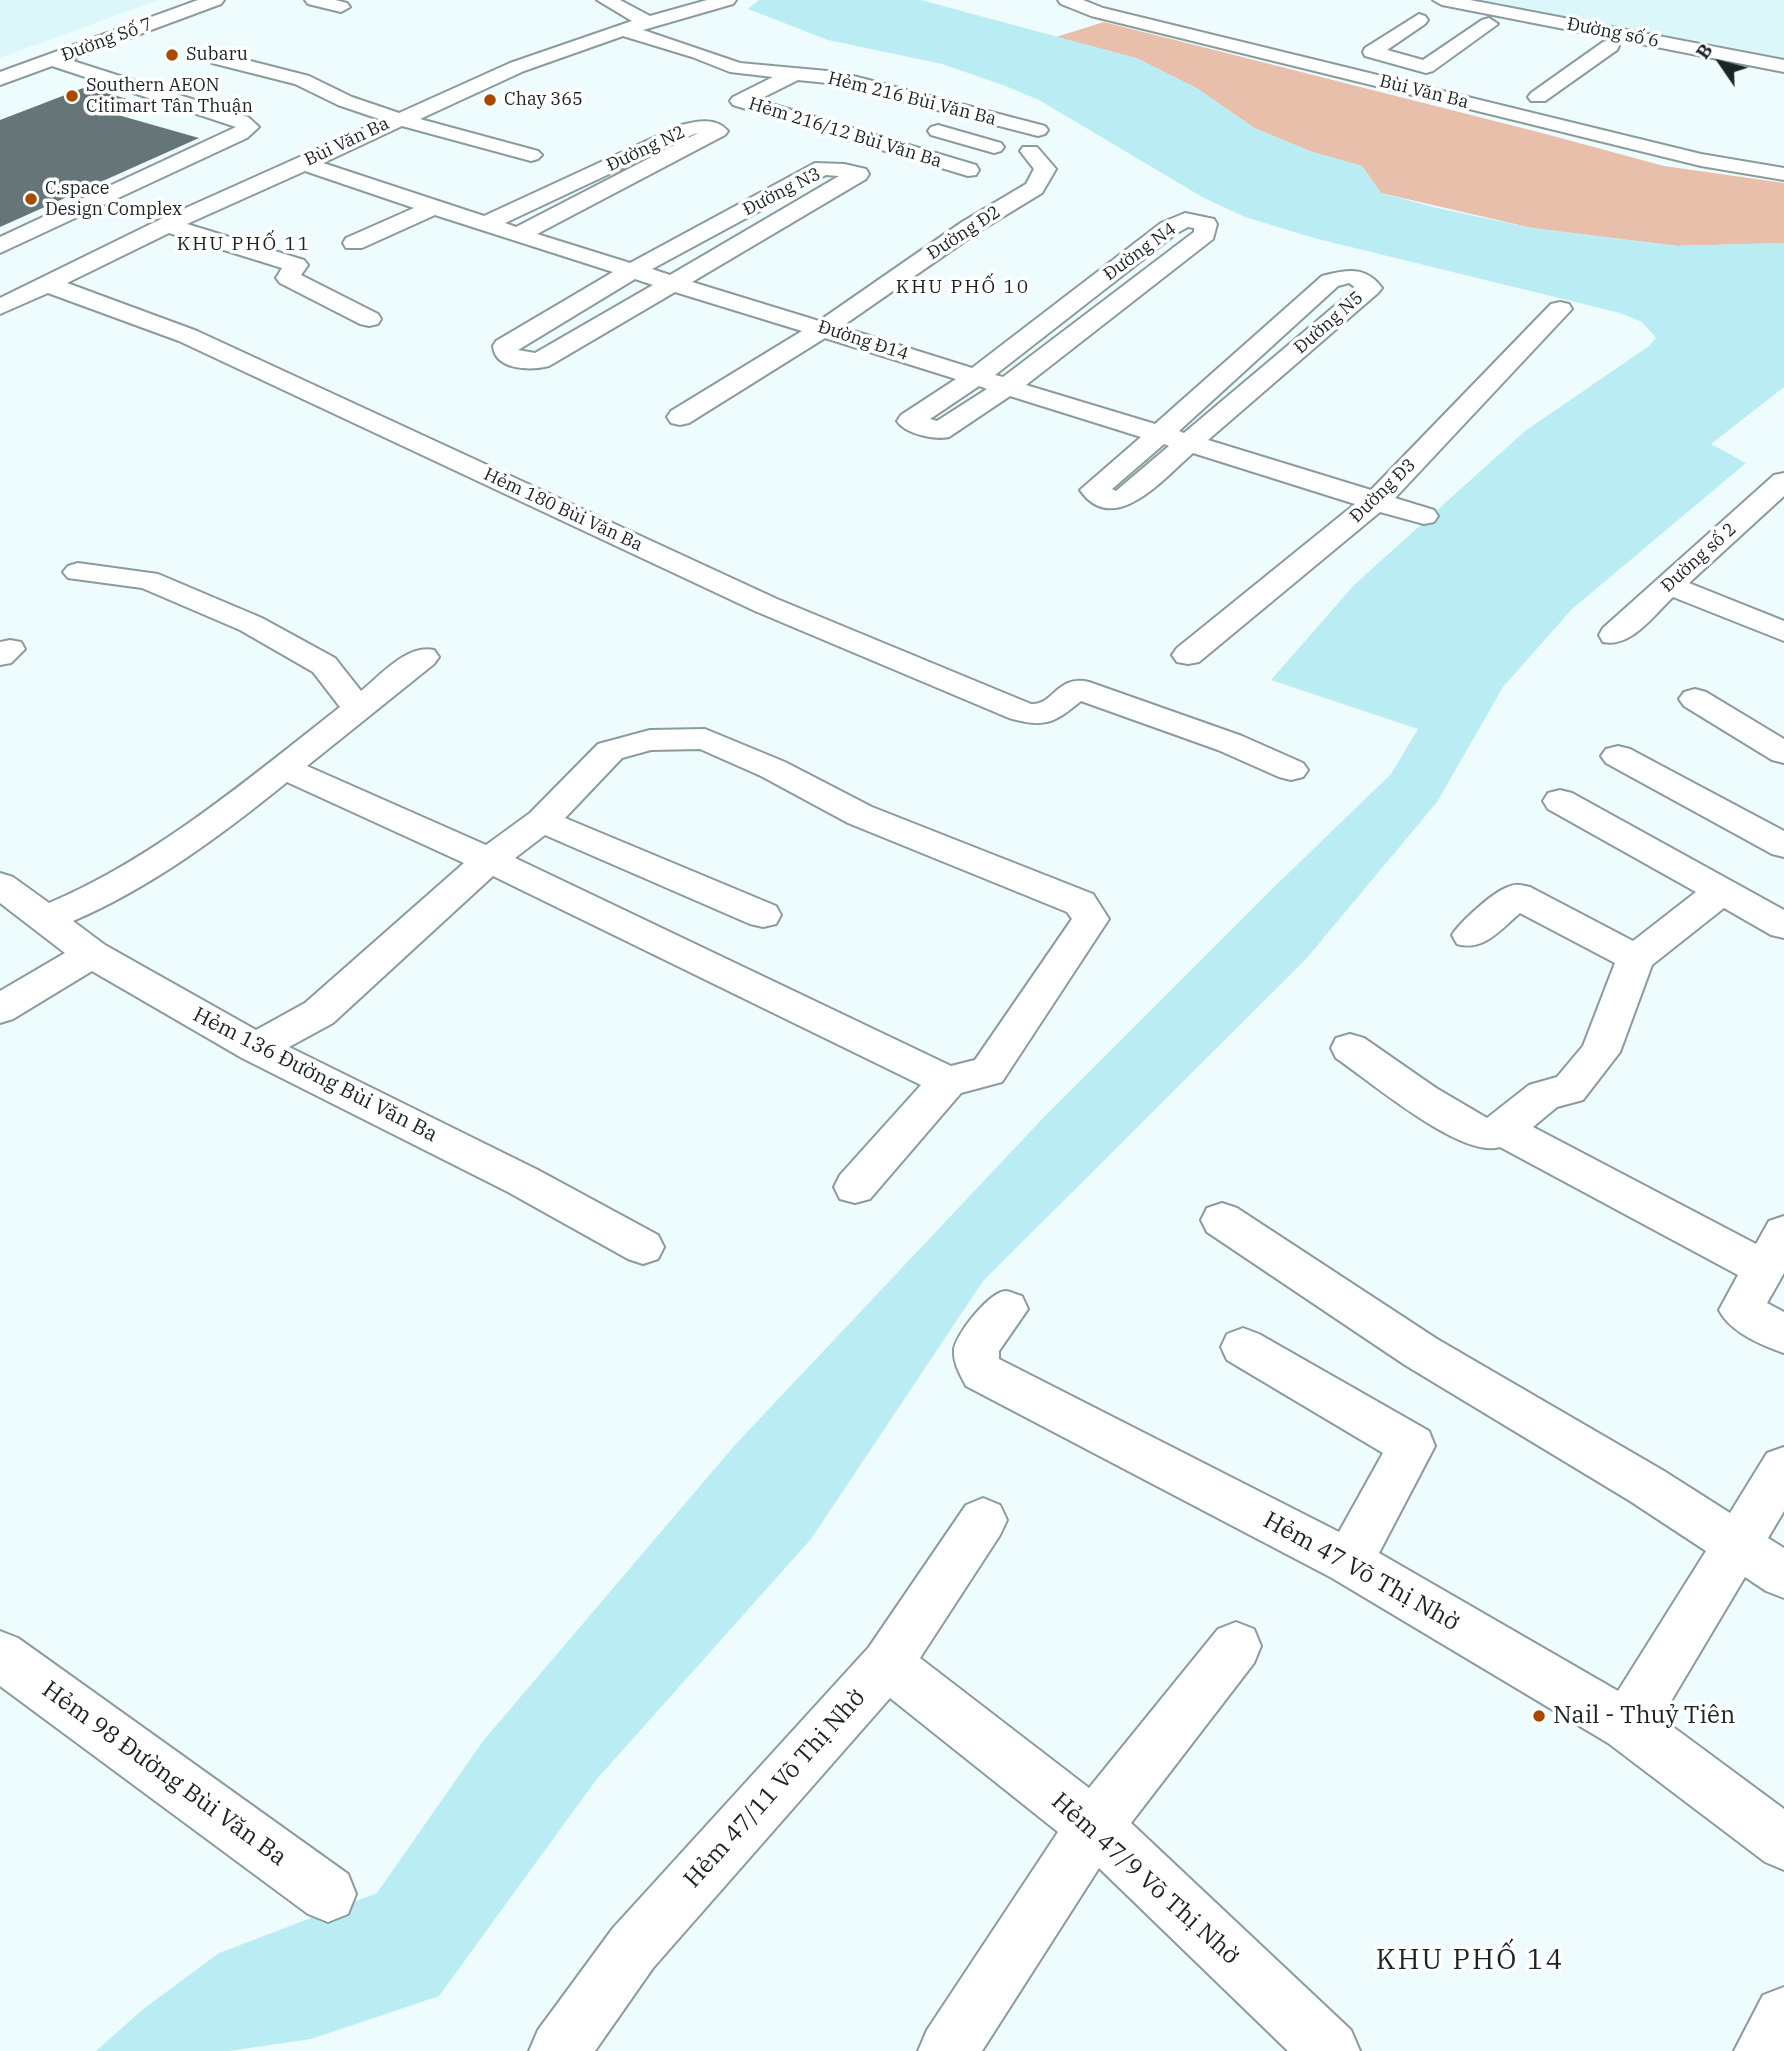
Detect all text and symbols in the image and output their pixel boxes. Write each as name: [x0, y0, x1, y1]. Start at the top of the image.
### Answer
street label: Đường số 6: [1565, 13, 1661, 53]
street label: Đường Số 7: [59, 14, 155, 66]
north arrow: [1686, 28, 1756, 98]
text: B: [1690, 39, 1717, 63]
place label: Subaru: [186, 44, 248, 66]
marker: Subaru: [164, 47, 180, 63]
street label: Hẻm 216 Bùi Văn Ba: [826, 68, 998, 130]
street label: Bùi Văn Ba: [1377, 71, 1471, 113]
place label: Southern AEON Citimart Tân Thuận: [86, 75, 253, 118]
marker: Southern AEON Citimart Tân Thuận: [64, 88, 80, 104]
place label: Chay 365: [504, 89, 583, 111]
marker: Chay 365: [482, 92, 498, 108]
street label: Hẻm 216/12 Bùi Văn Ba: [746, 93, 944, 173]
street label: Bùi Văn Ba: [301, 113, 393, 171]
street label: Đường N2: [603, 121, 689, 177]
street label: Đường N3: [740, 163, 824, 221]
place label: C.space Design Complex: [45, 178, 182, 220]
marker: C.space Design Complex: [23, 191, 39, 207]
street label: Đường Đ2: [923, 201, 1005, 265]
street label: Đường N4: [1100, 218, 1180, 286]
district label: KHU PHỐ 11: [178, 234, 310, 256]
district label: KHU PHỐ 10: [897, 277, 1029, 299]
street label: Đường N5: [1290, 287, 1368, 359]
street label: Đường Đ14: [815, 316, 911, 366]
street label: Đường Đ3: [1346, 454, 1420, 528]
street label: Hẻm 180 Bùi Văn Ba: [480, 464, 646, 556]
street label: Đường số 2: [1657, 519, 1741, 597]
street label: Hẻm 136 Đường Bùi Văn Ba: [189, 1002, 441, 1148]
street label: Hẻm 47 Võ Thị Nhờ: [1258, 1506, 1464, 1638]
street label: Hẻm 98 Đường Bùi Văn Ba: [36, 1676, 292, 1872]
street label: Hẻm 47/11 Võ Thị Nhờ: [678, 1684, 872, 1894]
place label: Nail - Thuỷ Tiên: [1553, 1702, 1735, 1730]
marker: Nail - Thuỷ Tiên: [1531, 1708, 1547, 1724]
street label: Hẻm 47/9 Võ Thị Nhờ: [1045, 1787, 1245, 1971]
district label: KHU PHỐ 14: [1377, 1944, 1563, 1978]

